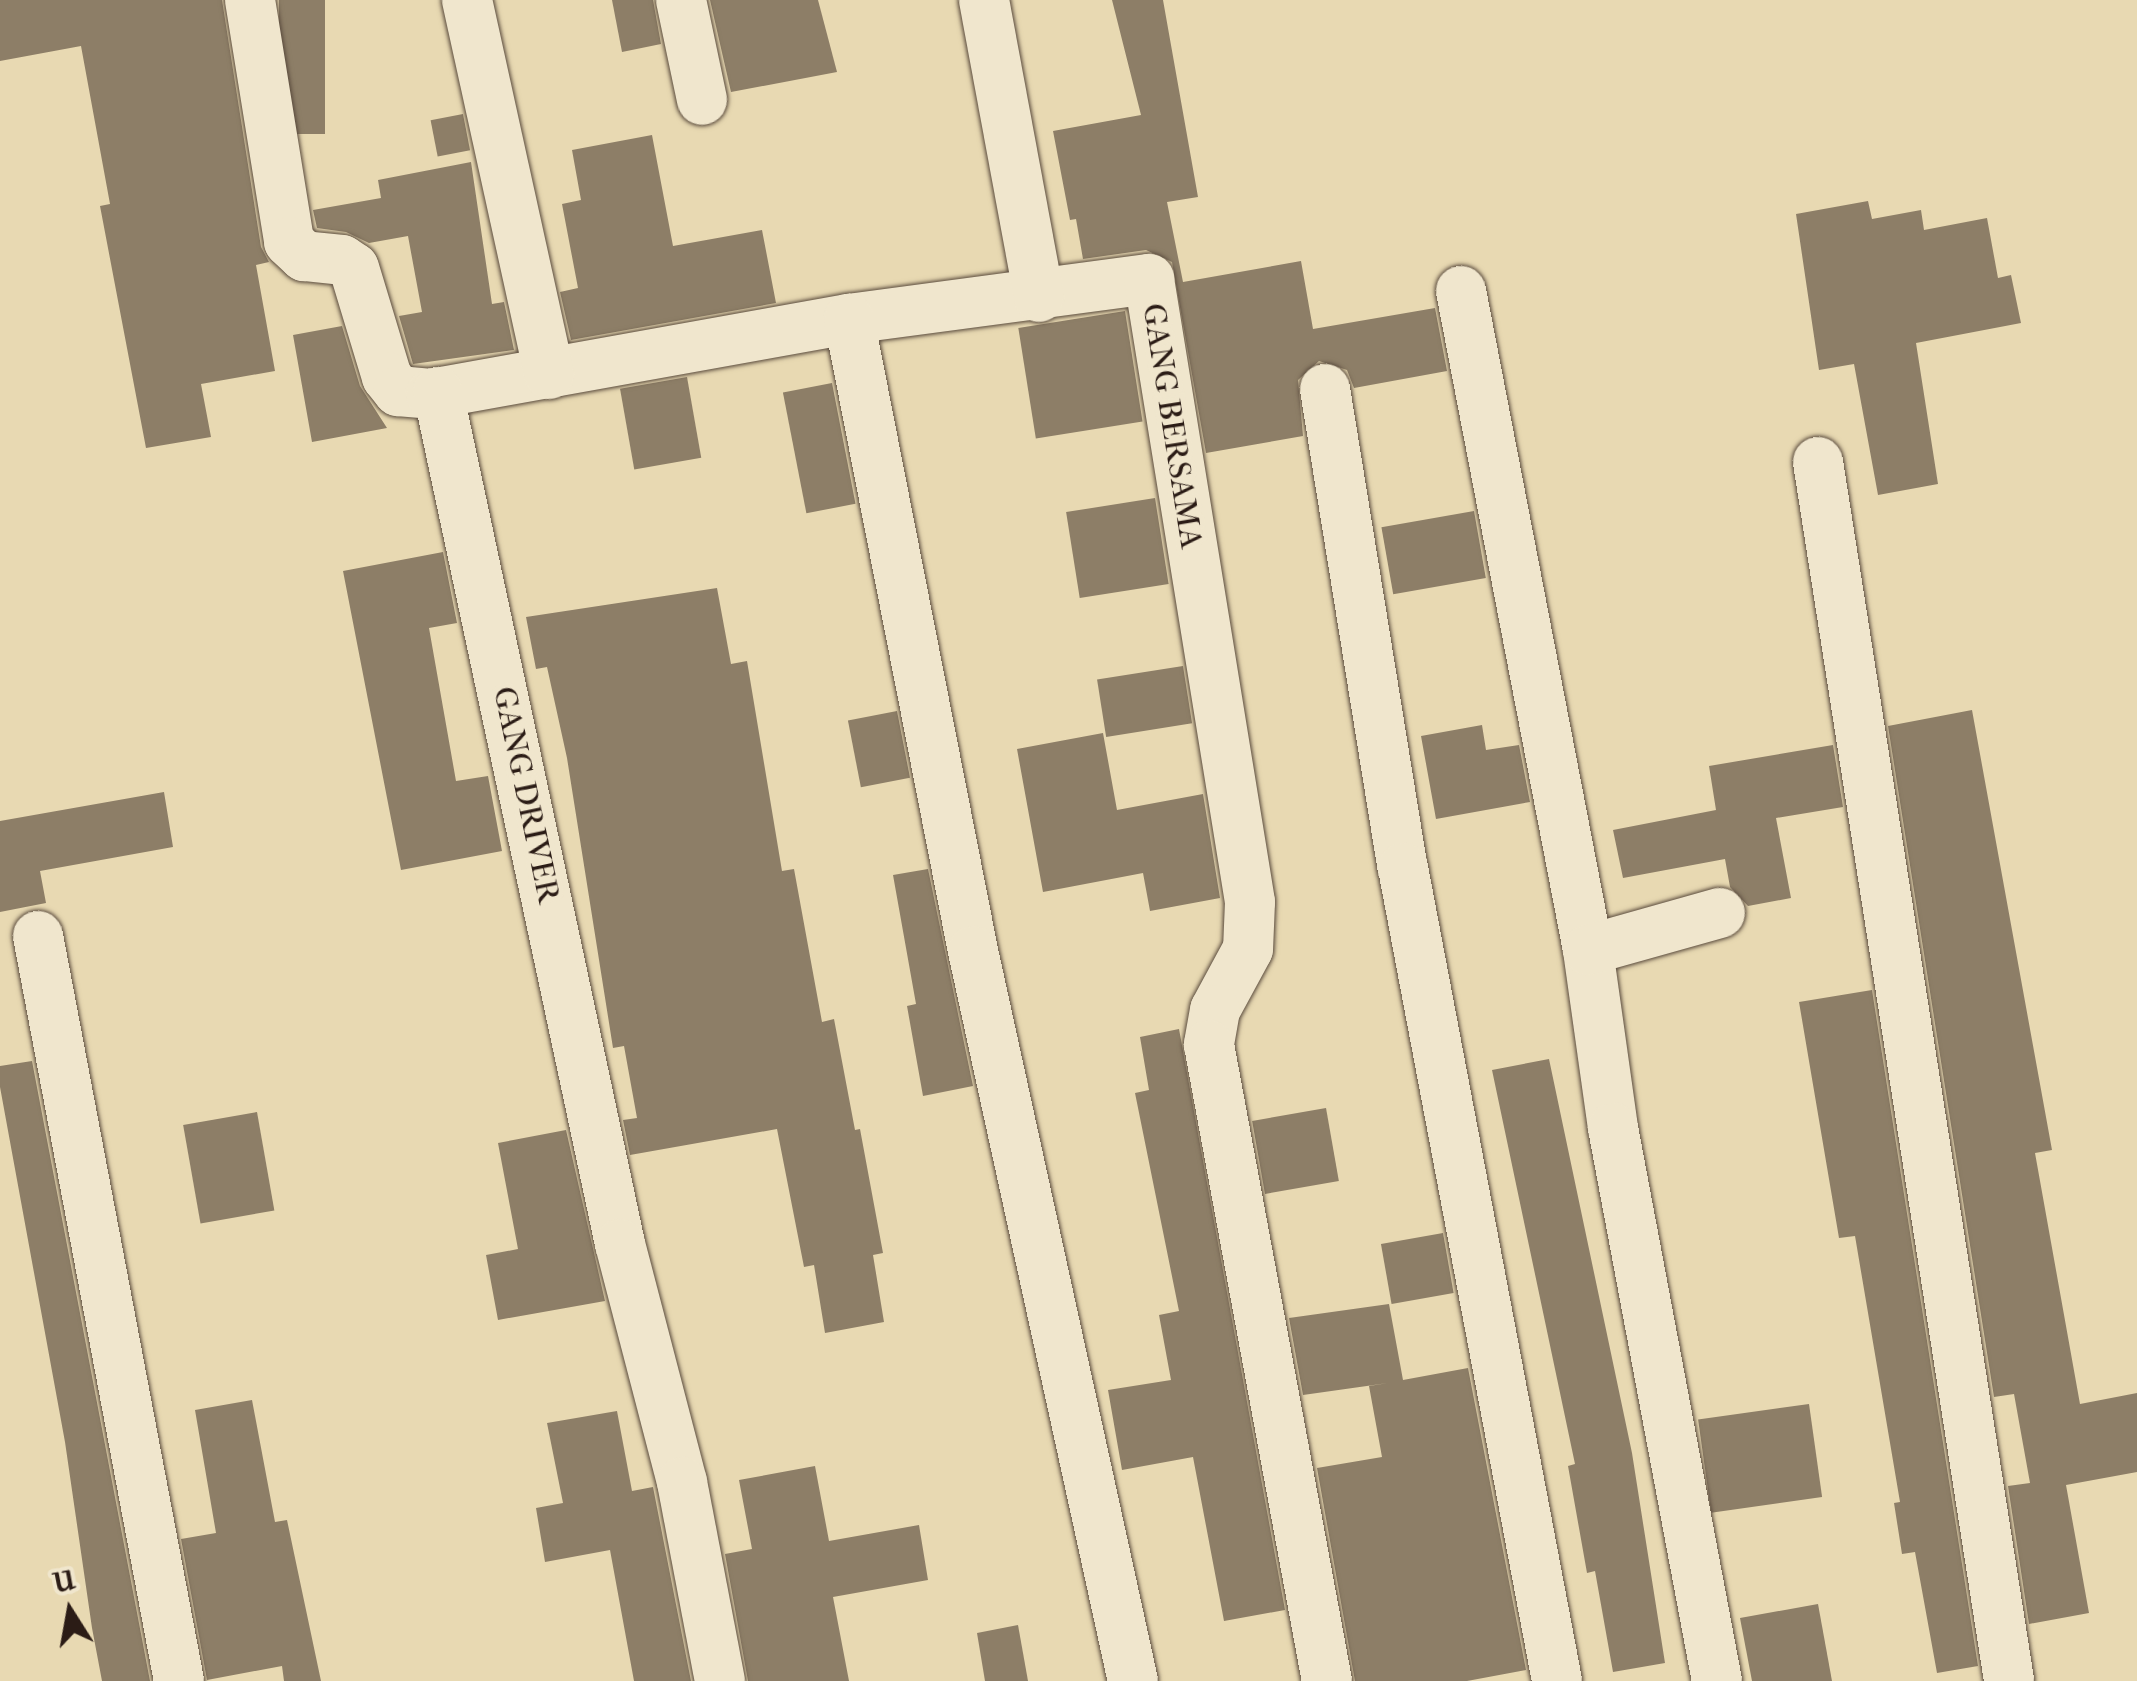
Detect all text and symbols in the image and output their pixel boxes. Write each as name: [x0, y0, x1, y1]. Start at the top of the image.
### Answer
street label: GANG BERSAMA: [1134, 301, 1210, 551]
street label: GANG DRIVER: [484, 683, 568, 907]
north arrow: [20, 1561, 120, 1661]
text: U: [50, 1563, 78, 1599]

